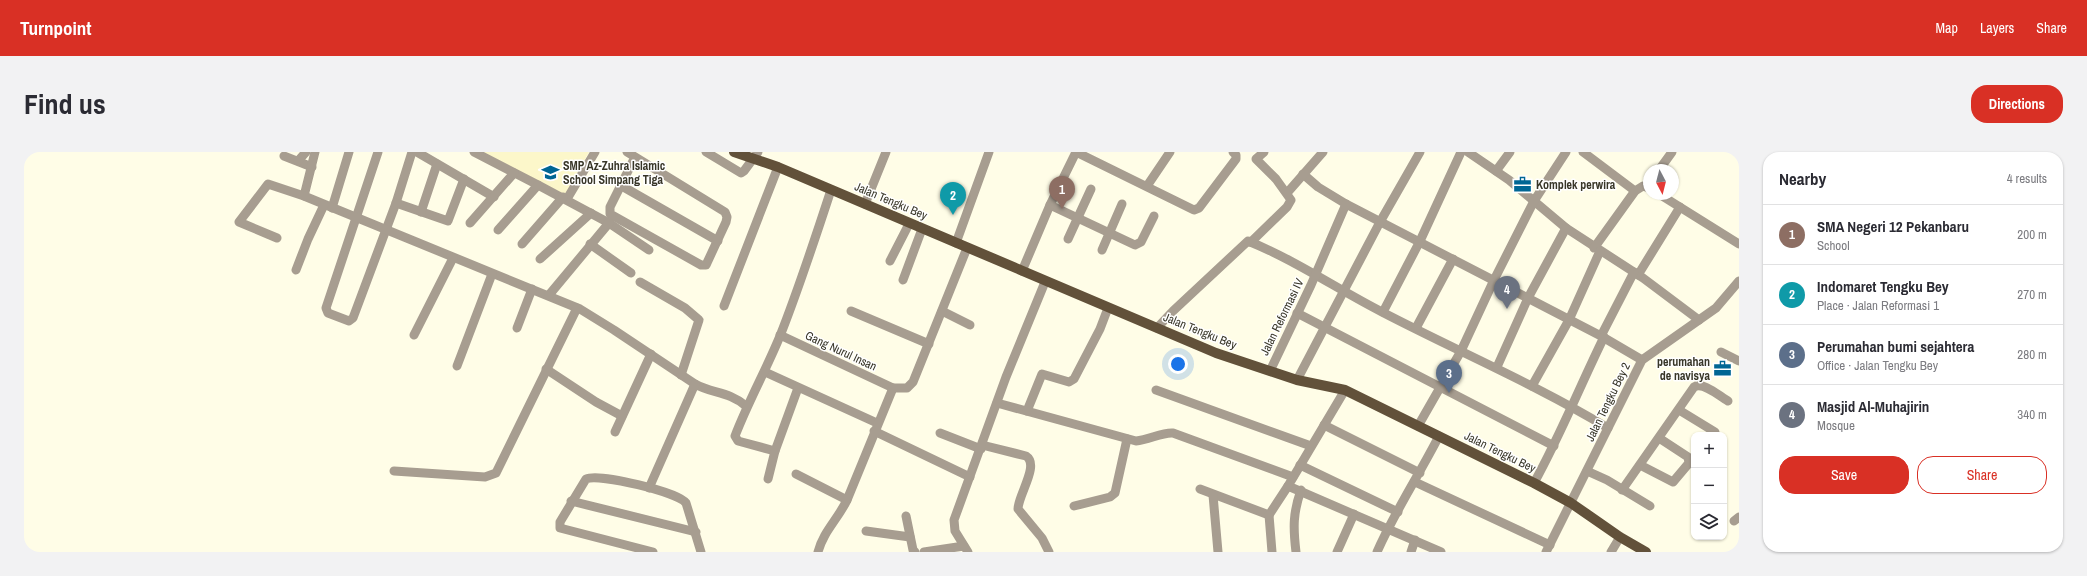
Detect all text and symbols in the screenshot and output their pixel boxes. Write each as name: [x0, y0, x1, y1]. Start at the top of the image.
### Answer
text: Turnpoint: [20, 15, 92, 41]
text: Map: [1936, 19, 1958, 37]
text: Layers: [1980, 19, 2014, 37]
text: Share: [2036, 19, 2067, 37]
text: Find us: [24, 85, 106, 123]
button: Directions: [1971, 85, 2063, 123]
place label: SMP Az-Zuhra Islamic School Simpang Tiga: [563, 158, 666, 188]
school or university icon: SMP Az-Zuhra Islamic School Simpang Tiga: [540, 163, 560, 183]
north arrow: [1643, 164, 1679, 200]
text: Nearby: [1779, 167, 1826, 190]
text: 4 results: [2007, 170, 2047, 187]
office icon: Komplek perwira: [1513, 175, 1533, 195]
pin: 1: [1049, 176, 1075, 209]
place label: Komplek perwira: [1536, 177, 1616, 193]
street label: Jalan Tengku Bey: [852, 178, 930, 224]
pin: 2: [940, 182, 966, 215]
text: SMA Negeri 12 Pekanbaru: [1817, 216, 1969, 237]
text: 1: [1789, 226, 1795, 243]
text: 200 m: [2017, 226, 2047, 243]
text: School: [1817, 237, 1850, 254]
street label: Jalan Reformasi IV: [1256, 276, 1308, 358]
pin: 4: [1494, 276, 1520, 309]
text: Indomaret Tengku Bey: [1817, 276, 1949, 297]
text: 2: [1789, 286, 1795, 303]
text: 270 m: [2017, 286, 2047, 303]
text: Place · Jalan Reformasi 1: [1817, 297, 1939, 314]
street label: Jalan Tengku Bey: [1161, 309, 1239, 353]
street label: Gang Nurul Insan: [803, 327, 879, 375]
text: Perumahan bumi sejahtera: [1817, 336, 1974, 357]
text: 3: [1789, 346, 1795, 363]
text: 280 m: [2017, 346, 2047, 363]
your location: [1168, 354, 1188, 374]
place label: perumahan de navisya: [1657, 354, 1711, 384]
text: Office · Jalan Tengku Bey: [1817, 357, 1938, 374]
office icon: perumahan de navisya: [1713, 359, 1733, 379]
pin: 3: [1436, 360, 1462, 393]
street label: Jalan Tengku Bey 2: [1582, 360, 1634, 444]
text: Masjid Al-Muhajirin: [1817, 396, 1929, 417]
text: 4: [1789, 406, 1795, 423]
text: 340 m: [2017, 406, 2047, 423]
text: Mosque: [1817, 417, 1855, 434]
street label: Jalan Tengku Bey: [1462, 428, 1538, 476]
map controls: [1691, 432, 1727, 540]
button: +: [1691, 432, 1727, 468]
button: Save: [1779, 456, 1909, 494]
button: Share: [1917, 456, 2047, 494]
button: −: [1691, 468, 1727, 504]
button: layers: [1691, 504, 1727, 540]

